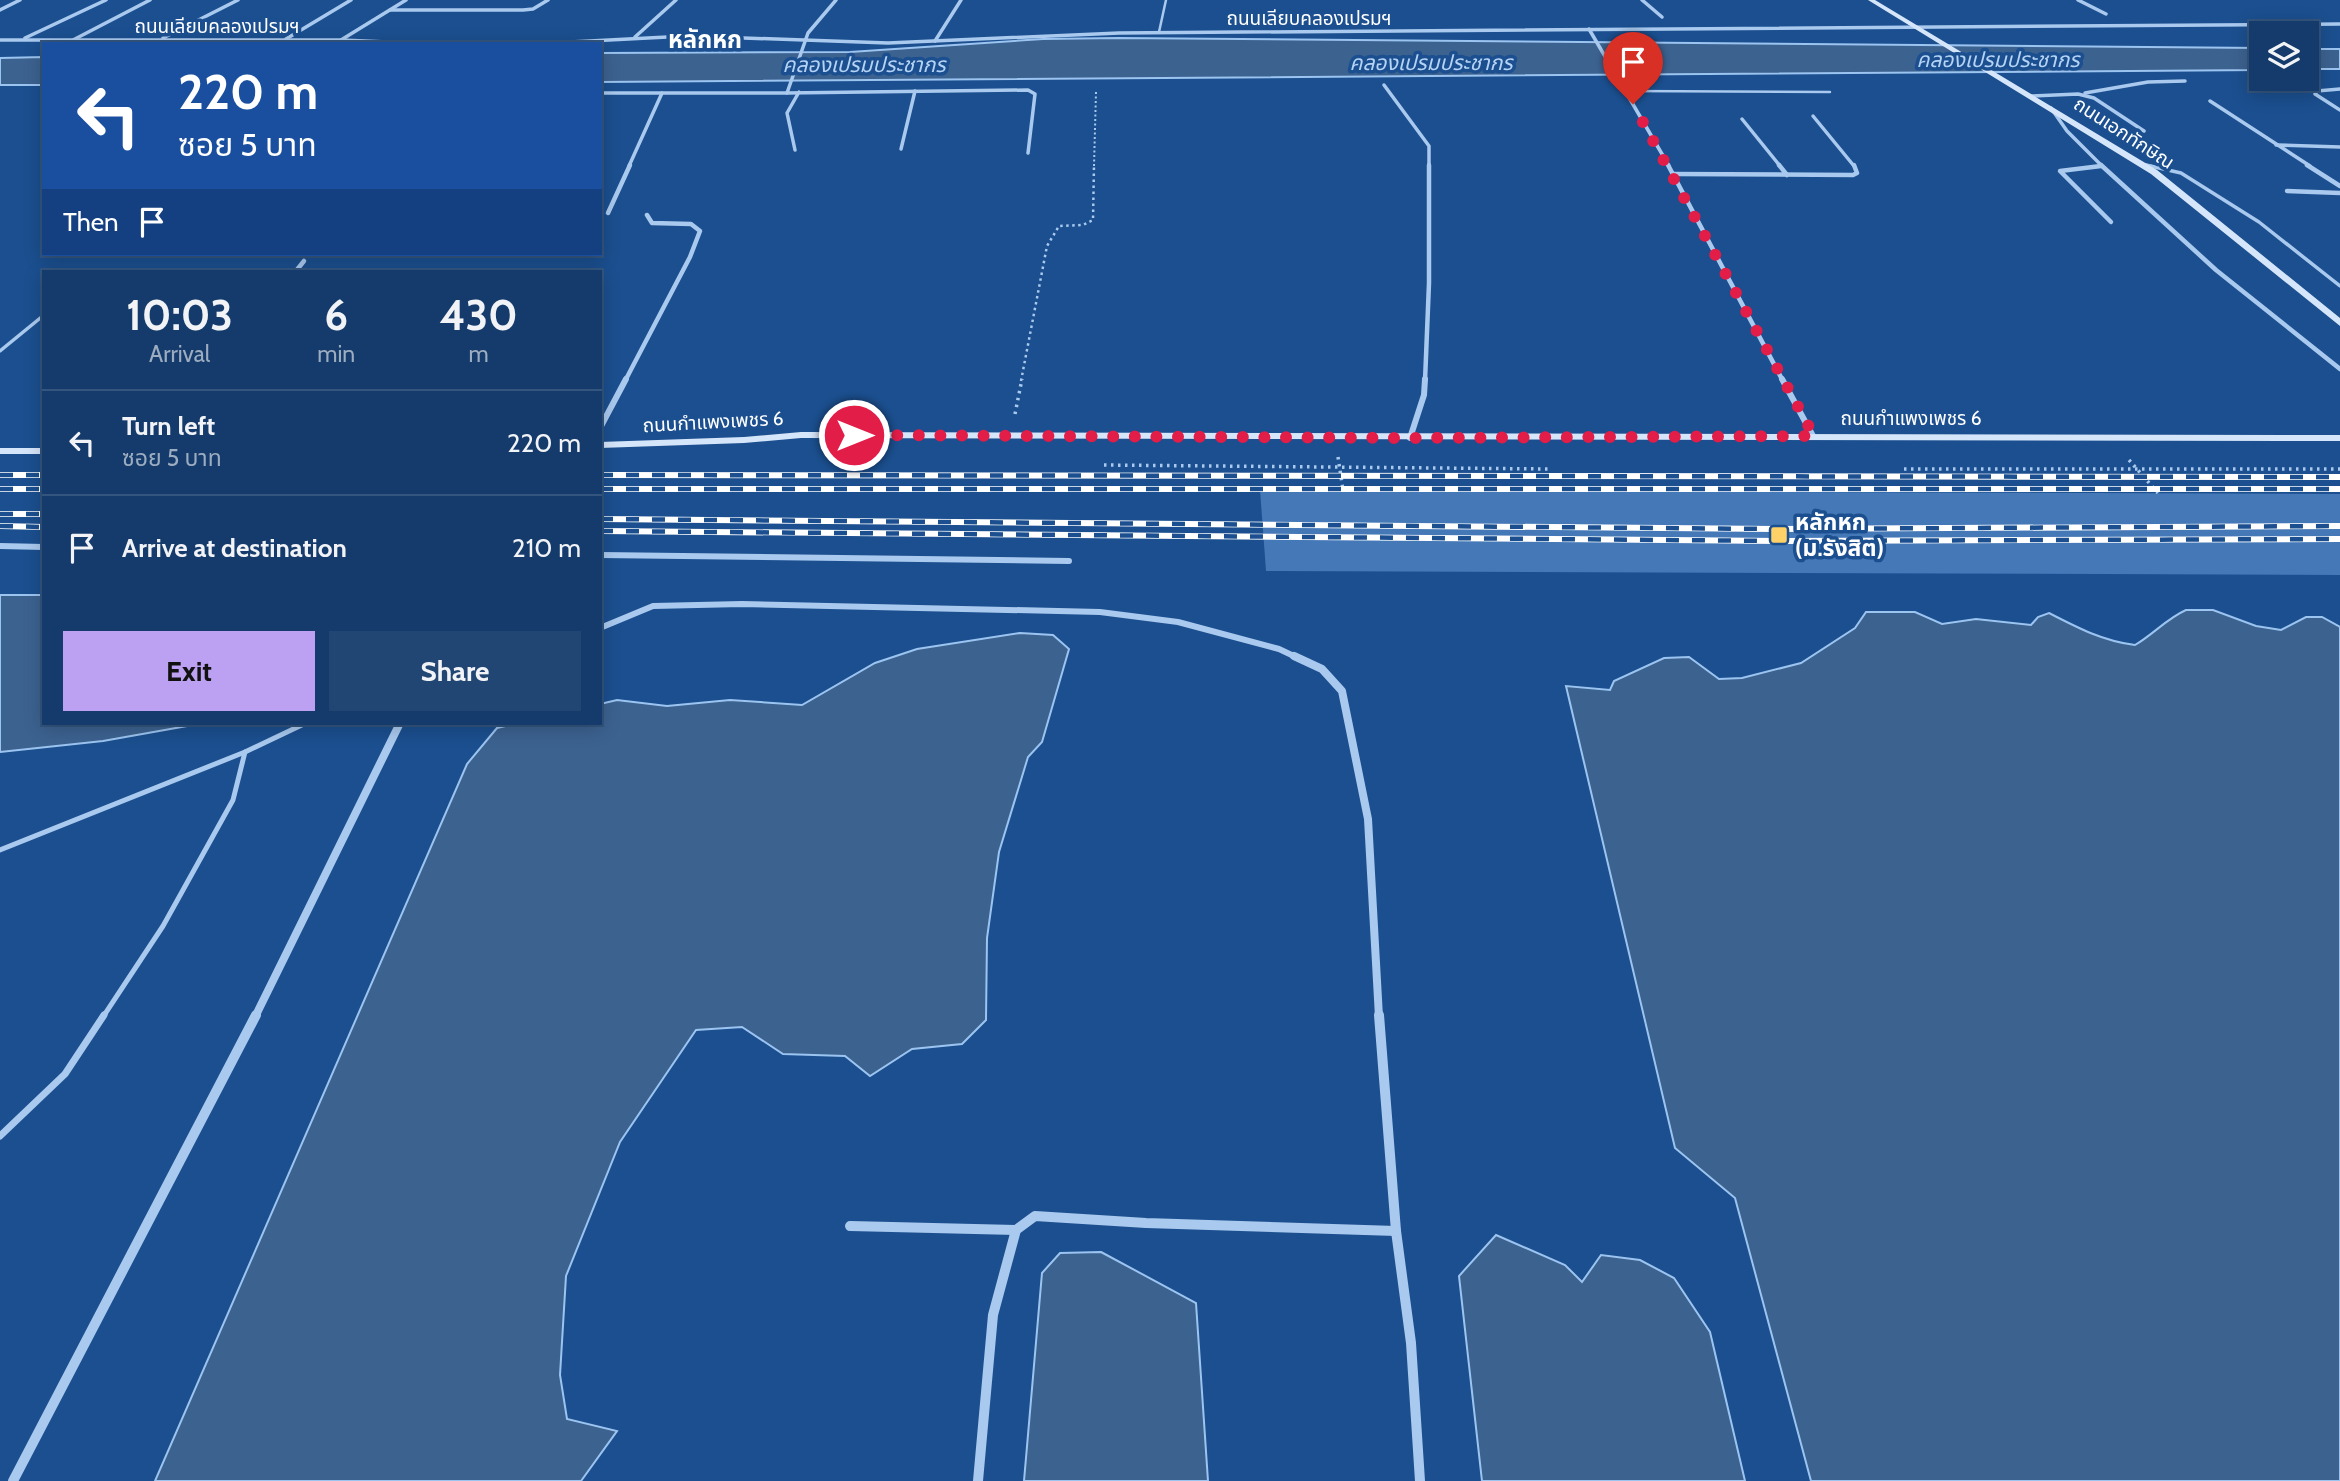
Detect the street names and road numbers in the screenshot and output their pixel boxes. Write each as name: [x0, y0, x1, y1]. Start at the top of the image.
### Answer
street label: ถนนเลียบคลองเปรมฯ: [1226, 7, 1392, 30]
street label: ถนนเลียบคลองเปรมฯ: [134, 15, 300, 38]
street label: ถนนเอกทักษิณ: [2070, 92, 2178, 174]
street label: ถนนกำแพงเพชร 6: [642, 407, 784, 437]
street label: ถนนกำแพงเพชร 6: [1841, 407, 1981, 430]

